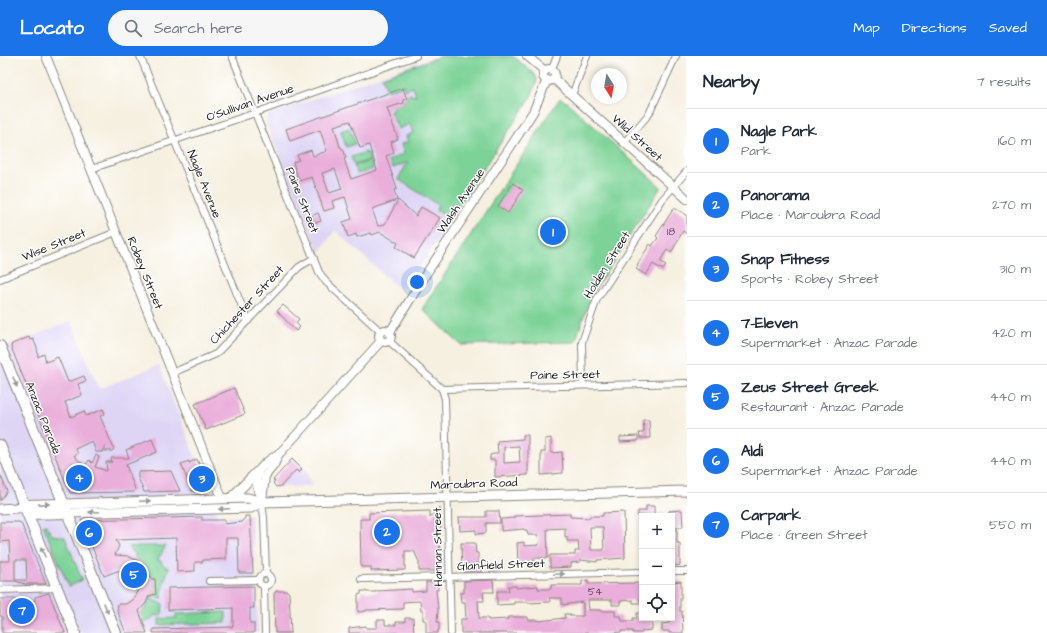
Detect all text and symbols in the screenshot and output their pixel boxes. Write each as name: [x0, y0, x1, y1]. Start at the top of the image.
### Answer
search box: [108, 10, 388, 46]
text: Locato: [20, 15, 84, 42]
icon: search: [122, 17, 144, 39]
text: Search here: [154, 18, 242, 39]
text: Map: [853, 18, 880, 38]
text: Directions: [902, 18, 967, 38]
text: Saved: [989, 18, 1027, 38]
north arrow: [591, 68, 627, 104]
text: Nearby: [703, 70, 760, 94]
text: 7 results: [977, 73, 1031, 91]
street label: O'Sullivan Avenue: [204, 80, 297, 126]
street label: Wild Street: [608, 111, 666, 165]
text: Nagle Park: [741, 121, 817, 142]
text: 1: [715, 132, 717, 150]
text: 160 m: [998, 132, 1031, 150]
text: Park: [741, 142, 771, 160]
street label: Nagle Avenue: [182, 147, 226, 221]
street label: Paine Street: [281, 164, 323, 236]
street label: Walsh Avenue: [433, 165, 489, 237]
text: Panorama: [741, 185, 809, 206]
text: 2: [712, 196, 720, 214]
text: 270 m: [992, 196, 1031, 214]
text: Place · Maroubra Road: [741, 206, 880, 224]
pin: 1: [540, 217, 566, 247]
street label: Wise Street: [20, 224, 89, 266]
house number: 18: [667, 225, 675, 239]
street label: Holden Street: [580, 228, 635, 302]
street label: Robey Street: [122, 234, 167, 312]
text: Snap Fitness: [741, 249, 830, 270]
text: 3: [713, 260, 719, 278]
text: 310 m: [999, 260, 1031, 278]
street label: Chichester Street: [206, 262, 288, 348]
text: Sports · Robey Street: [741, 270, 878, 288]
your location: [407, 272, 427, 292]
text: 7-Eleven: [741, 313, 798, 334]
text: 4: [712, 324, 720, 342]
text: 420 m: [991, 324, 1031, 342]
text: Supermarket · Anzac Parade: [741, 334, 918, 352]
street label: Paine Street: [530, 366, 600, 384]
one-way arrow: [12, 377, 18, 389]
text: Zeus Street Greek: [741, 377, 878, 398]
street label: Anzac Parade: [21, 379, 66, 457]
text: 5: [711, 388, 721, 406]
text: 440 m: [990, 388, 1031, 406]
text: Restaurant · Anzac Parade: [741, 398, 904, 416]
text: Aldi: [741, 441, 763, 462]
text: 6: [712, 452, 720, 470]
text: 440 m: [990, 452, 1031, 470]
text: Supermarket · Anzac Parade: [741, 462, 918, 480]
pin: 4: [66, 463, 92, 493]
pin: 3: [189, 464, 215, 494]
street label: Maroubra Road: [430, 474, 518, 494]
one-way arrow: [139, 498, 152, 504]
one-way arrow: [38, 501, 51, 507]
one-way arrow: [218, 505, 230, 512]
text: Carpark: [741, 505, 801, 526]
street label: Hannan Street: [429, 507, 447, 587]
one-way arrow: [87, 509, 100, 515]
map controls: [639, 513, 675, 621]
button: +: [639, 513, 675, 549]
text: 7: [712, 516, 720, 534]
text: 550 m: [989, 516, 1031, 534]
pin: 2: [374, 517, 400, 547]
pin: 6: [76, 518, 102, 548]
text: Place · Green Street: [741, 526, 868, 544]
one-way arrow: [40, 546, 46, 558]
button: −: [639, 549, 675, 585]
street label: Glanfield Street: [457, 555, 545, 575]
pin: 5: [121, 560, 147, 590]
one-way arrow: [553, 571, 566, 577]
house number: 54: [588, 585, 602, 599]
button: locate: [639, 585, 675, 621]
pin: 7: [9, 596, 35, 626]
one-way arrow: [103, 602, 109, 613]

